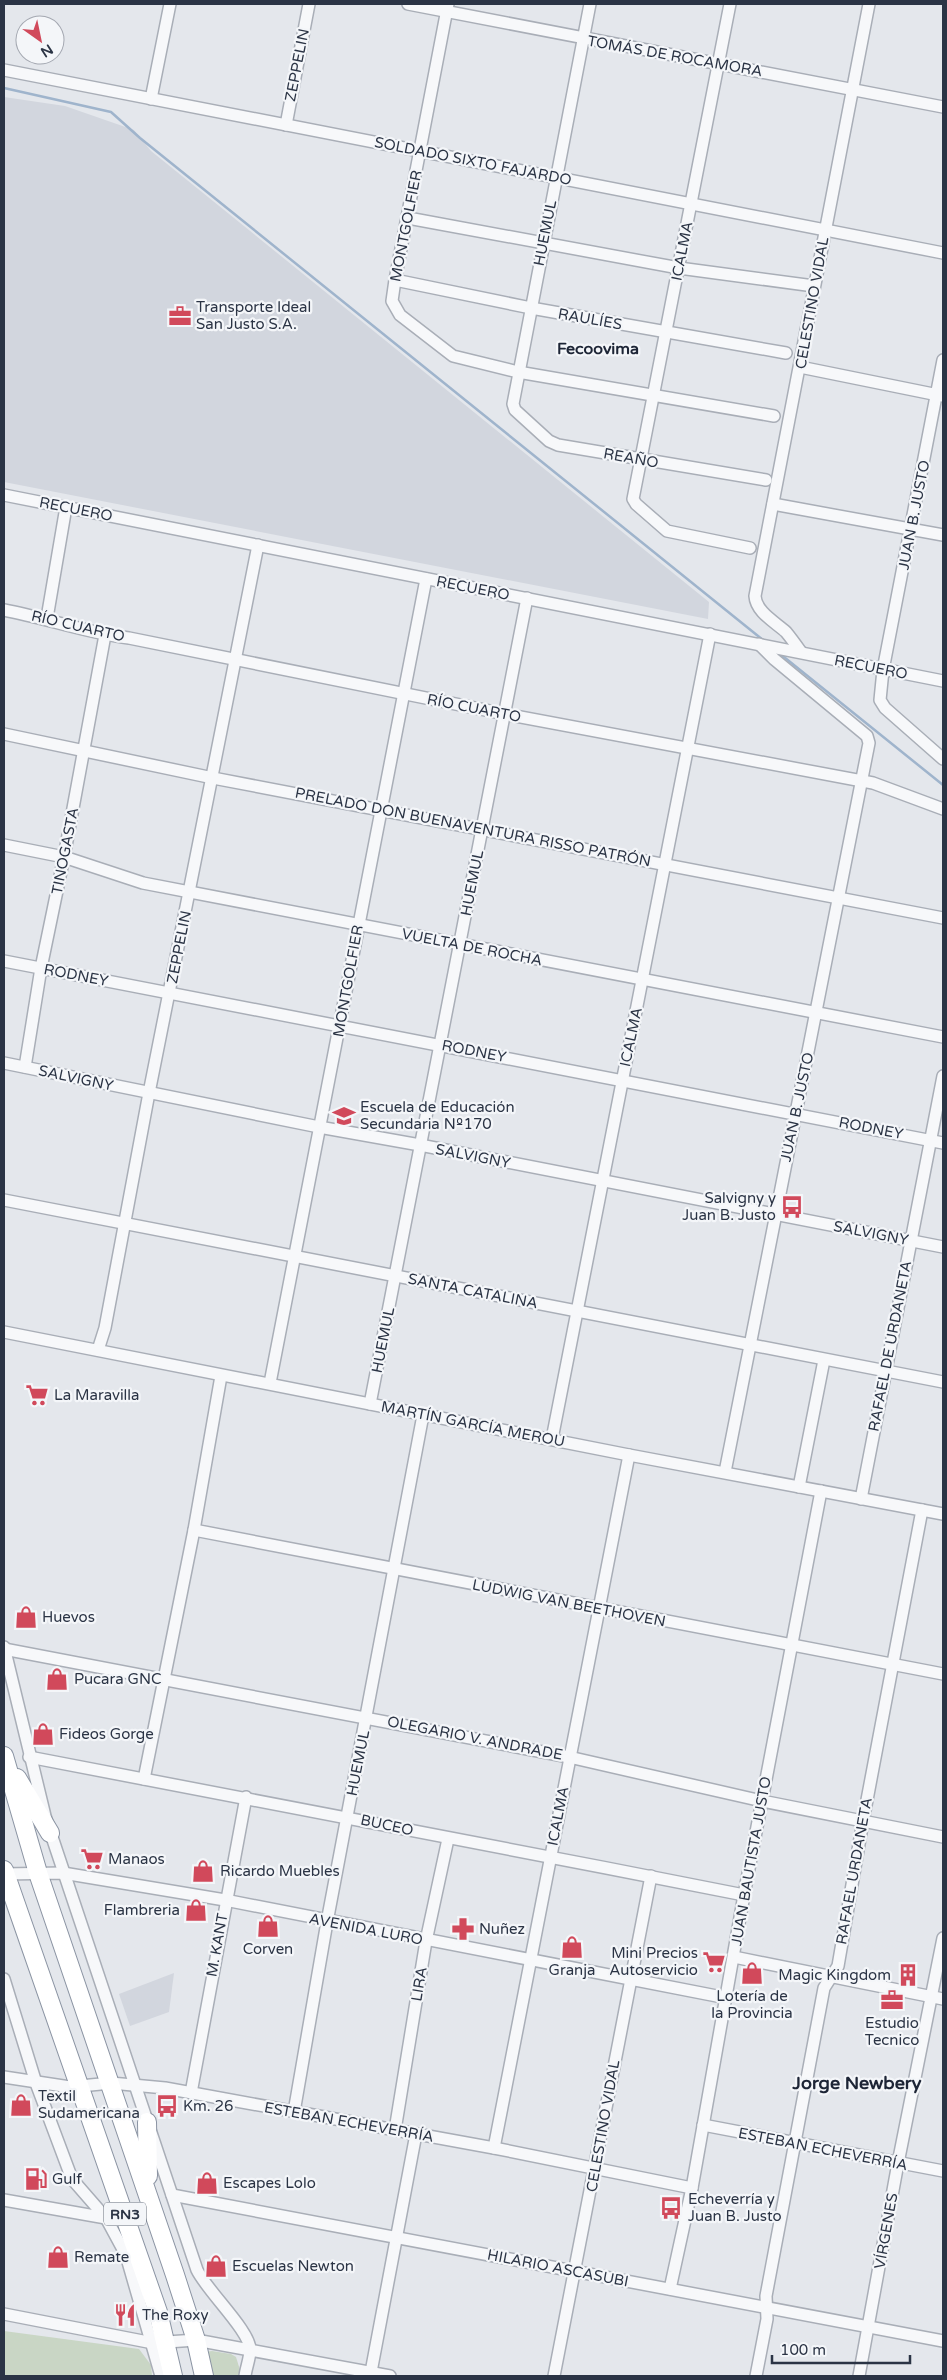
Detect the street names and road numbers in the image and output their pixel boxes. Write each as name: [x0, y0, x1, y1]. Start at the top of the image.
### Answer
street label: ZEPPELIN: [281, 27, 313, 103]
street label: TOMÁS DE ROCAMORA: [586, 32, 764, 80]
street label: SOLDADO SIXTO FAJARDO: [373, 133, 573, 189]
street label: MONTGOLFIER: [386, 169, 426, 283]
street label: HUEMUL: [530, 198, 560, 267]
street label: ICALMA: [667, 220, 697, 282]
street label: CELESTINO VIDAL: [792, 235, 833, 371]
street label: RAULÍES: [557, 305, 623, 333]
street label: REAÑO: [602, 444, 660, 472]
street label: JUAN B. JUSTO: [895, 459, 933, 571]
street label: RECUERO: [38, 493, 114, 525]
street label: RECUERO: [435, 572, 511, 604]
street label: RÍO CUARTO: [30, 607, 126, 645]
street label: RECUERO: [833, 651, 909, 683]
street label: RÍO CUARTO: [425, 690, 523, 726]
street label: PRELADO DON BUENAVENTURA RISSO PATRÓN: [294, 784, 652, 870]
street label: TINOGASTA: [48, 806, 82, 896]
street label: HUEMUL: [457, 848, 487, 917]
street label: ZEPPELIN: [163, 909, 195, 985]
street label: MONTGOLFIER: [329, 924, 367, 1038]
street label: VUELTA DE ROCHA: [400, 925, 544, 969]
street label: RODNEY: [42, 960, 110, 990]
street label: ICALMA: [616, 1006, 646, 1068]
street label: RODNEY: [440, 1036, 508, 1066]
street label: JUAN B. JUSTO: [777, 1051, 817, 1163]
street label: SALVIGNY: [37, 1061, 115, 1095]
street label: RODNEY: [837, 1113, 905, 1143]
street label: SALVIGNY: [434, 1140, 512, 1172]
street label: SALVIGNY: [832, 1217, 910, 1249]
street label: RAFAEL DE URDANETA: [865, 1259, 915, 1433]
street label: SANTA CATALINA: [406, 1270, 540, 1312]
street label: HUEMUL: [368, 1305, 398, 1374]
street label: MARTÍN GARCÍA MEROU: [379, 1397, 567, 1451]
street label: LUDWIG VAN BEETHOVEN: [471, 1575, 667, 1631]
street label: OLEGARIO V. ANDRADE: [386, 1712, 564, 1764]
street label: HUEMUL: [343, 1728, 373, 1797]
street label: JUAN BAUTISTA JUSTO: [727, 1775, 775, 1947]
street label: ICALMA: [543, 1785, 573, 1847]
street label: RAFAEL URDANETA: [832, 1796, 876, 1946]
street label: BUCEO: [359, 1811, 415, 1839]
street label: AVENIDA LURO: [308, 1909, 424, 1949]
street label: M. KANT: [203, 1912, 231, 1978]
street label: LIRA: [407, 1965, 431, 2003]
street label: CELESTINO VIDAL: [583, 2058, 624, 2194]
street label: ESTEBAN ECHEVERRÍA: [263, 2098, 435, 2146]
street label: ESTEBAN ECHEVERRÍA: [737, 2124, 909, 2174]
street label: VÍRGENES: [870, 2191, 902, 2271]
road number: RN3: [104, 2202, 146, 2226]
street label: HILARIO ASCASUBI: [486, 2245, 630, 2291]

